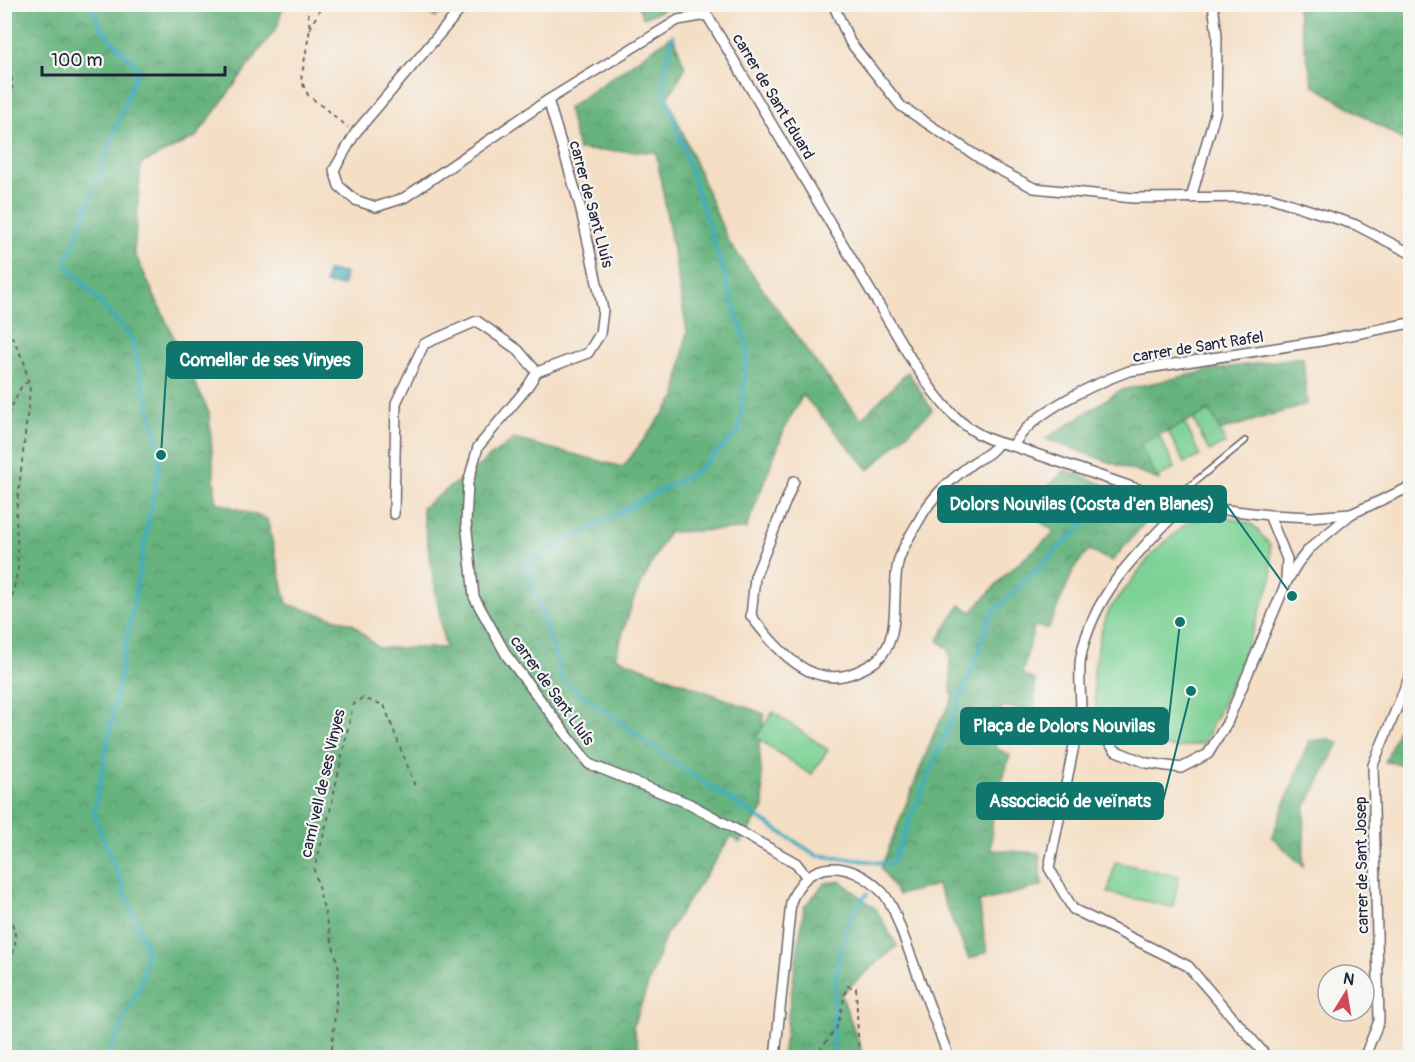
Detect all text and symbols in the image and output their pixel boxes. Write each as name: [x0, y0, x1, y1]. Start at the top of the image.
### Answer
street label: carrer de Sant Eduard: [728, 30, 819, 163]
scale bar: [42, 39, 225, 77]
text: 100 m: [51, 49, 103, 72]
street label: carrer de Sant Lluís: [564, 139, 618, 270]
street label: carrer de Sant Rafel: [1131, 327, 1265, 367]
callout: Comellar de ses Vinyes: [167, 342, 362, 378]
text: Comellar de ses Vinyes: [179, 349, 351, 372]
callout: Dolors Nouvilas (Costa d'en Blanes): [938, 486, 1226, 522]
text: Dolors Nouvilas (Costa d'en Blanes): [950, 493, 1214, 516]
street label: carrer de Sant Lluís: [506, 632, 599, 749]
street label: camí vell de ses Vinyes: [296, 707, 350, 859]
callout: Plaça de Dolors Nouvilas: [961, 708, 1168, 744]
text: Plaça de Dolors Nouvilas: [973, 715, 1156, 738]
callout: Associació de veïnats: [977, 783, 1163, 819]
text: Associació de veïnats: [989, 790, 1152, 813]
street label: carrer de Sant Josep: [1351, 796, 1373, 934]
north arrow: [1316, 963, 1376, 1023]
text: N: [1341, 968, 1356, 990]

